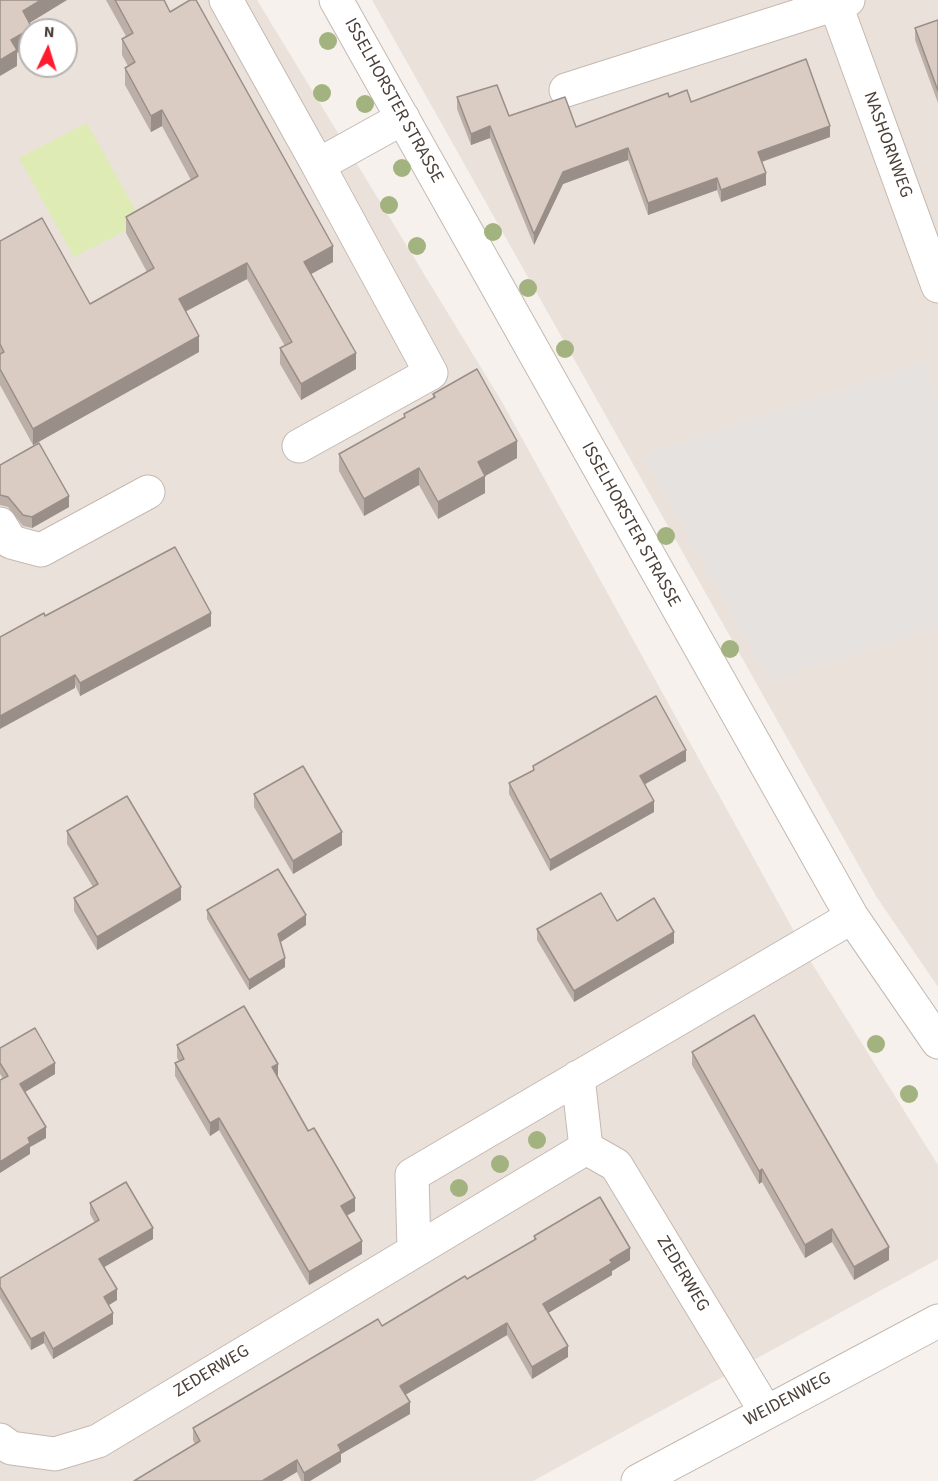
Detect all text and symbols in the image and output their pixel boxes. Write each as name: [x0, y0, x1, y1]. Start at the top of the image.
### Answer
street label: ISSELHORSTER STRASSE: [339, 15, 447, 187]
north arrow: [18, 18, 78, 78]
text: N: [43, 21, 55, 43]
street label: NASHORNWEG: [858, 89, 916, 201]
street label: ISSELHORSTER STRASSE: [576, 439, 684, 611]
street label: ZEDERWEG: [651, 1232, 713, 1316]
street label: ZEDERWEG: [170, 1341, 254, 1403]
street label: WEIDENWEG: [741, 1368, 835, 1432]

